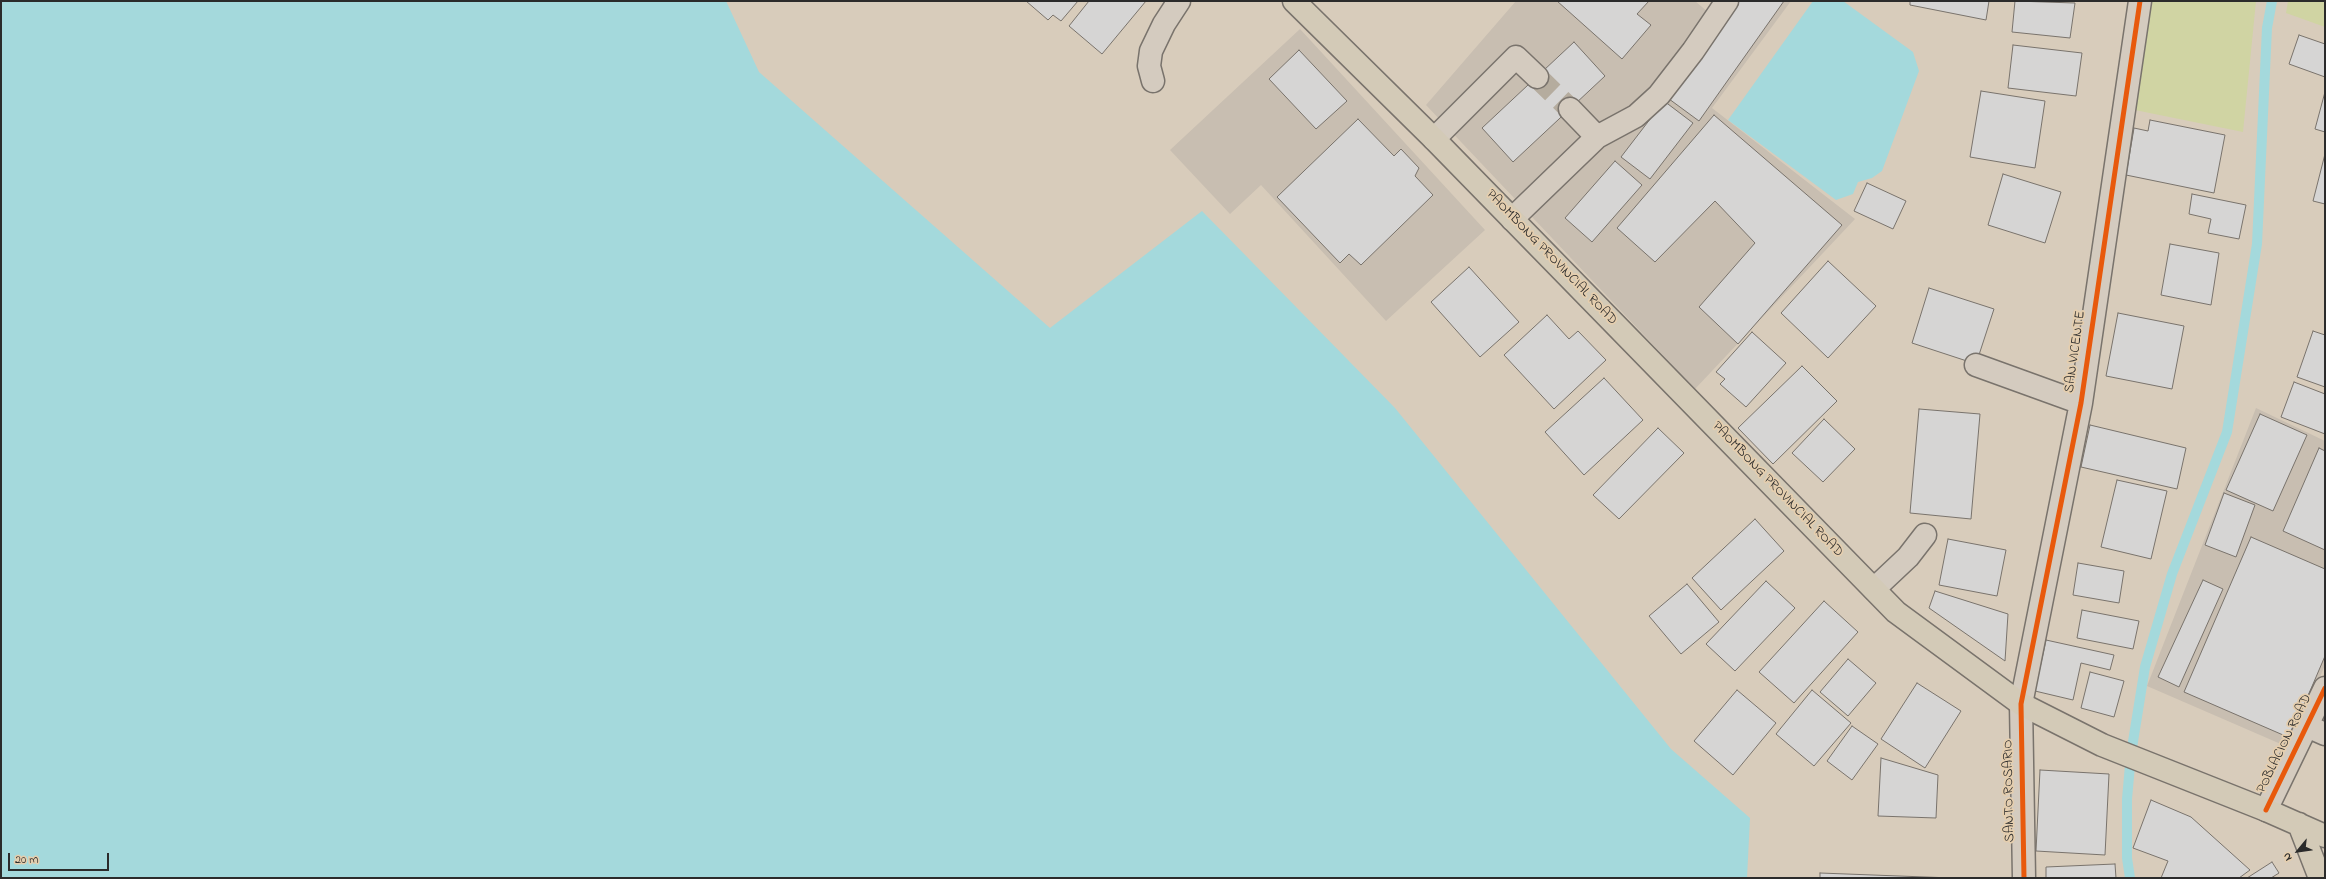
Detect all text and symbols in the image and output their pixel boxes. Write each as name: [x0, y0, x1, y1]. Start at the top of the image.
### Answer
street label: PAOMBONG PROVINCIAL ROAD: [1482, 187, 1620, 329]
street label: SAN VICENTE: [2062, 310, 2090, 394]
street label: PAOMBONG PROVINCIAL ROAD: [1708, 419, 1846, 561]
street label: POBLACION ROAD: [2254, 692, 2316, 796]
street label: SANTO ROSARIO: [2001, 740, 2019, 842]
north arrow: [2278, 831, 2318, 871]
scale bar: [10, 845, 111, 871]
text: N: [2279, 850, 2296, 864]
text: 20 m: [15, 851, 38, 869]

